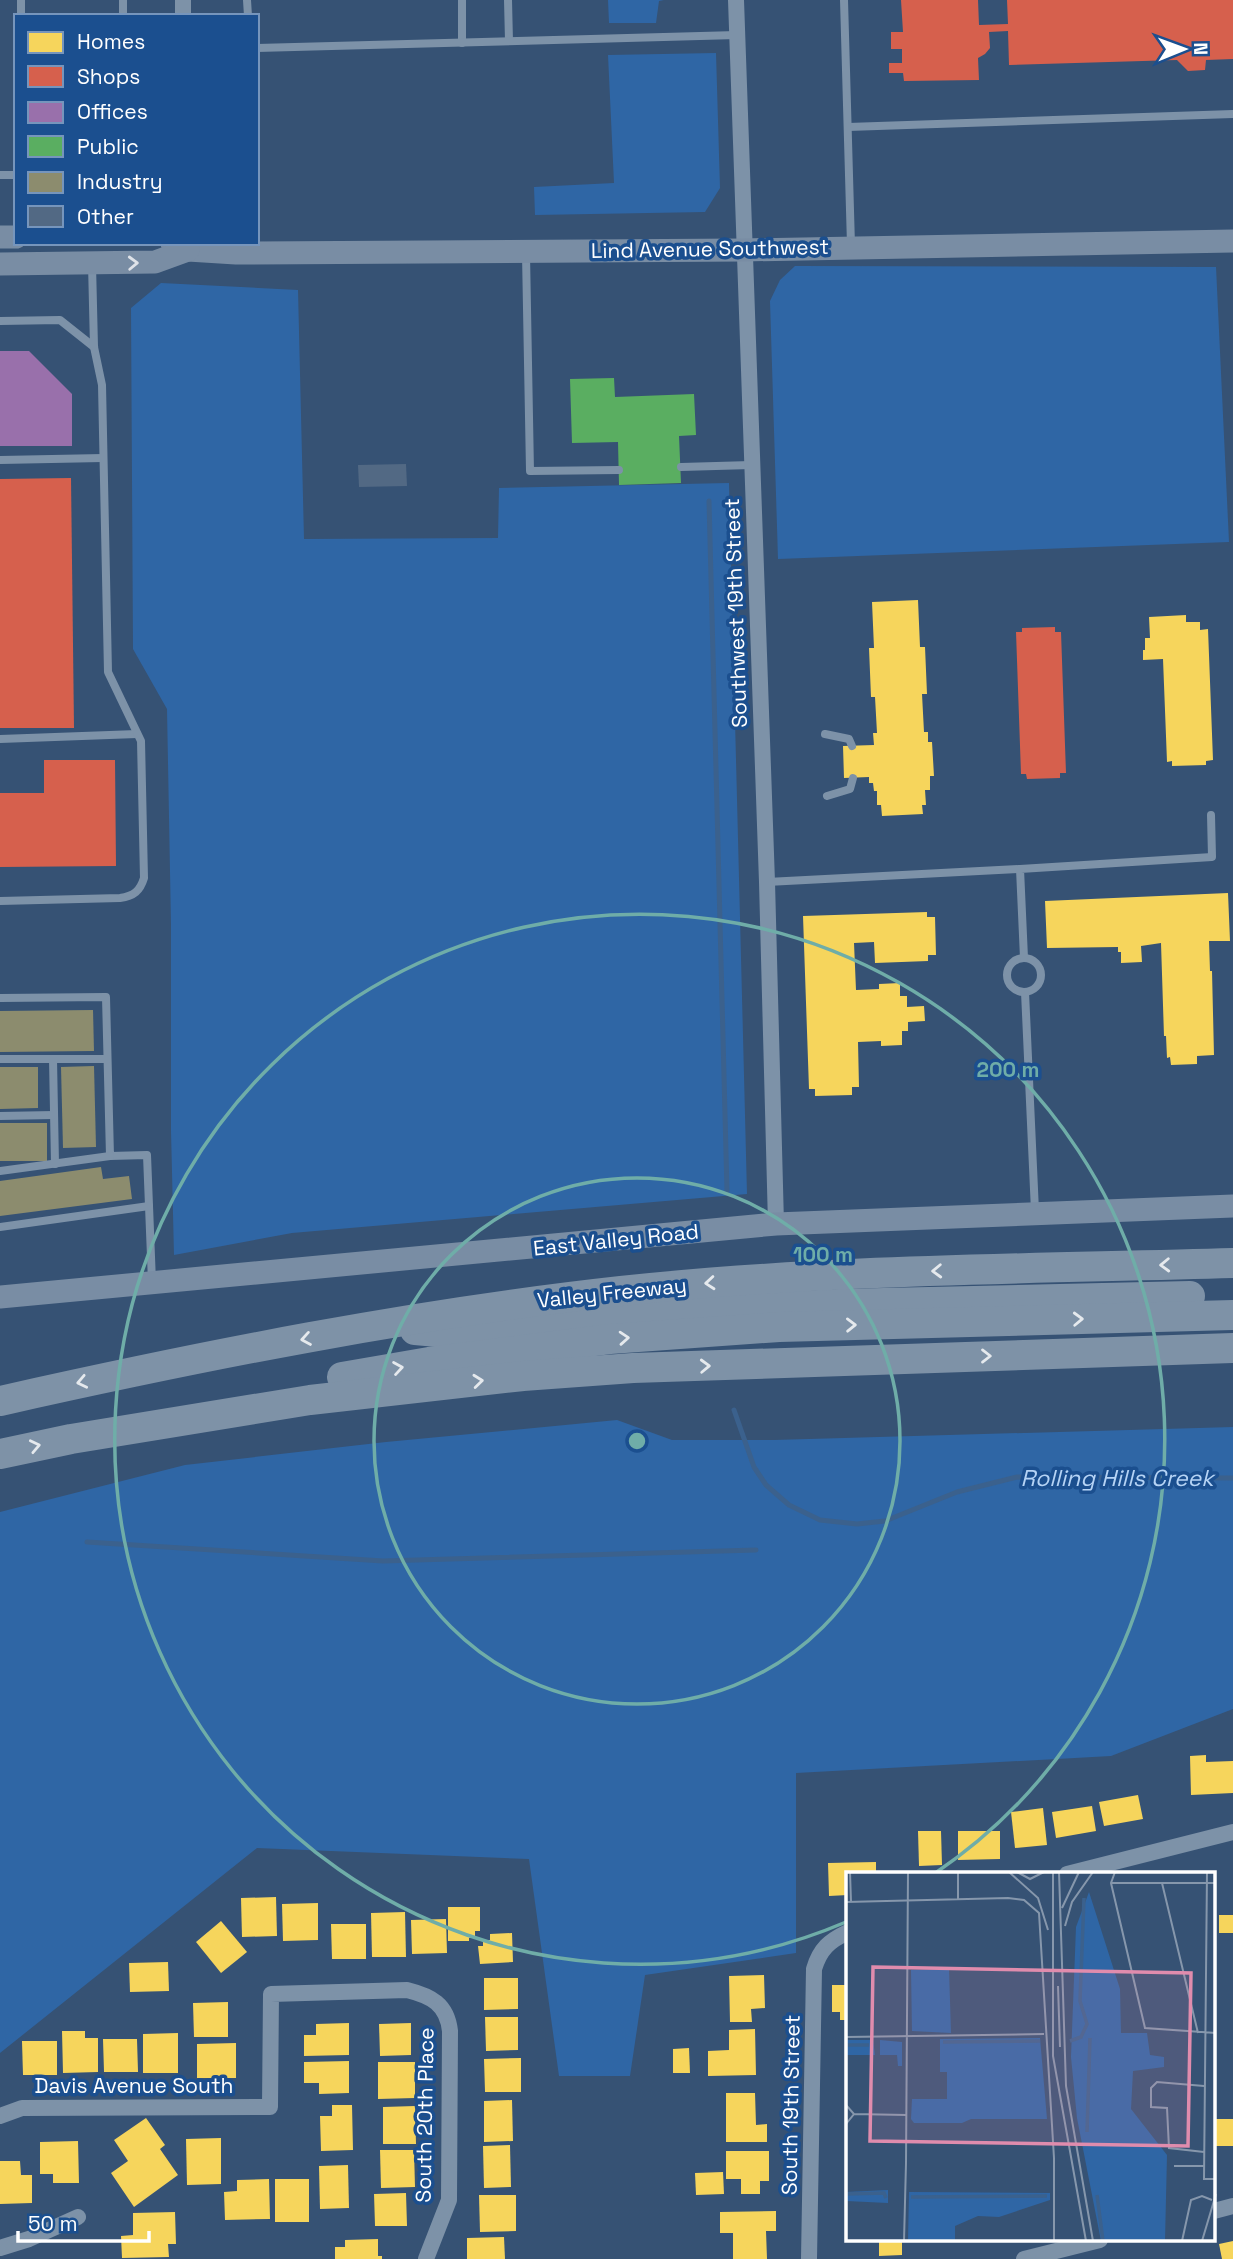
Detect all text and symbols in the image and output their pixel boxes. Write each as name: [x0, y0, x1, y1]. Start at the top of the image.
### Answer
legend: [14, 14, 259, 245]
north arrow: [1149, 14, 1219, 84]
text: Homes: [77, 28, 145, 55]
text: N: [1188, 42, 1213, 55]
text: Shops: [77, 63, 140, 90]
text: Offices: [77, 98, 148, 125]
text: Public: [77, 133, 139, 160]
text: Industry: [77, 168, 163, 195]
text: Other: [77, 203, 134, 230]
street label: Lind Avenue Southwest: [591, 233, 829, 264]
one-way arrow: [129, 255, 139, 271]
street label: Southwest 19th Street: [718, 498, 753, 728]
text: 200 m: [977, 1056, 1039, 1083]
street label: East Valley Road: [532, 1217, 700, 1262]
text: 100 m: [793, 1241, 853, 1268]
one-way arrow: [1159, 1257, 1170, 1273]
one-way arrow: [932, 1263, 942, 1279]
street label: Valley Freeway: [536, 1271, 688, 1314]
one-way arrow: [704, 1275, 715, 1290]
one-way arrow: [1073, 1312, 1084, 1327]
one-way arrow: [846, 1317, 857, 1333]
one-way arrow: [300, 1331, 312, 1346]
one-way arrow: [619, 1331, 630, 1346]
one-way arrow: [981, 1348, 992, 1364]
one-way arrow: [700, 1358, 711, 1373]
one-way arrow: [392, 1361, 404, 1376]
one-way arrow: [472, 1373, 484, 1388]
one-way arrow: [77, 1374, 89, 1389]
centre of rings: [625, 1429, 649, 1453]
one-way arrow: [29, 1440, 41, 1455]
water label: Rolling Hills Creek: [1020, 1463, 1216, 1493]
inset map: [846, 1872, 1216, 2242]
street label: South 19th Street: [775, 2015, 806, 2195]
street label: South 20th Place: [409, 2027, 440, 2203]
street label: Davis Avenue South: [35, 2072, 233, 2099]
scale bar: [18, 2200, 149, 2244]
text: 50 m: [28, 2210, 78, 2237]

